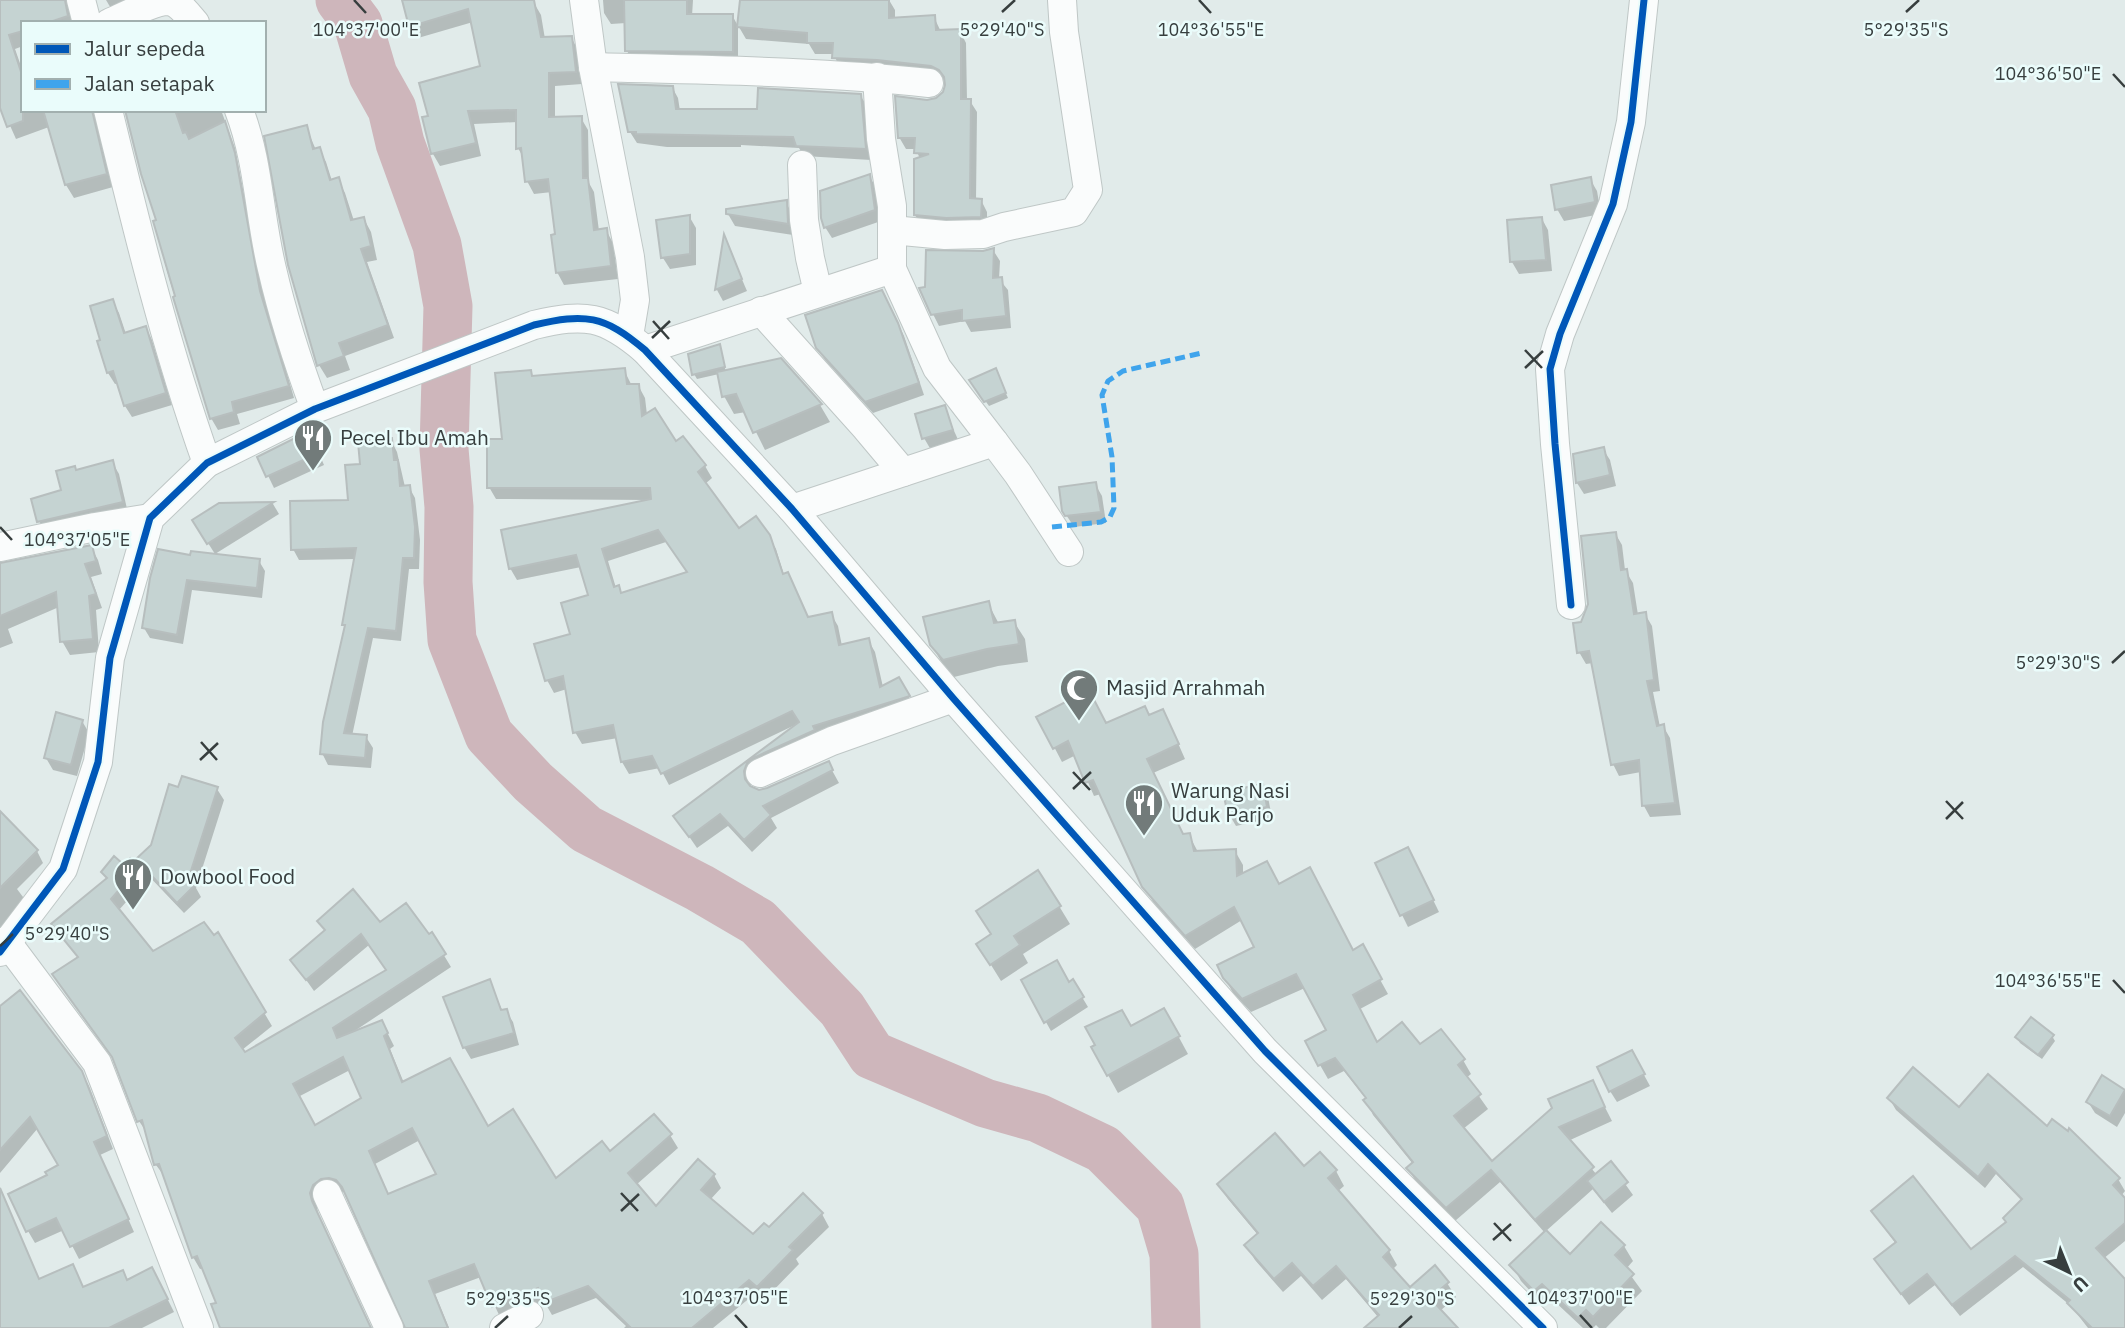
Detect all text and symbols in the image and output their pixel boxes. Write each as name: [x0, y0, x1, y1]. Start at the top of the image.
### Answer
text: 104°37'00"E: [313, 18, 419, 41]
text: 5°29'40"S: [960, 18, 1044, 41]
text: 104°36'55"E: [1158, 18, 1264, 41]
text: 5°29'35"S: [1864, 18, 1948, 41]
legend: [21, 21, 266, 112]
text: Jalur sepeda: [84, 34, 205, 62]
text: 104°36'50"E: [1995, 62, 2101, 85]
text: Jalan setapak: [84, 69, 215, 97]
restaurant icon: Pecel Ibu Amah: [292, 417, 334, 472]
place label: Pecel Ibu Amah: [340, 423, 489, 451]
text: 104°37'05"E: [24, 528, 130, 551]
text: 5°29'30"S: [2016, 651, 2100, 674]
mosque icon: Masjid Arrahmah: [1058, 667, 1100, 722]
place label: Masjid Arrahmah: [1106, 673, 1266, 701]
place label: Warung Nasi Uduk Parjo: [1171, 776, 1290, 828]
restaurant icon: Warung Nasi Uduk Parjo: [1123, 782, 1165, 837]
restaurant icon: Dowbool Food: [112, 856, 154, 911]
place label: Dowbool Food: [160, 862, 295, 890]
text: 5°29'40"S: [25, 922, 109, 945]
text: 104°36'55"E: [1995, 969, 2101, 992]
north arrow: [2034, 1237, 2104, 1307]
text: U: [2068, 1271, 2094, 1298]
text: 104°37'05"E: [682, 1286, 788, 1309]
text: 104°37'00"E: [1527, 1286, 1633, 1309]
text: 5°29'35"S: [466, 1287, 550, 1310]
text: 5°29'30"S: [1370, 1287, 1454, 1310]

